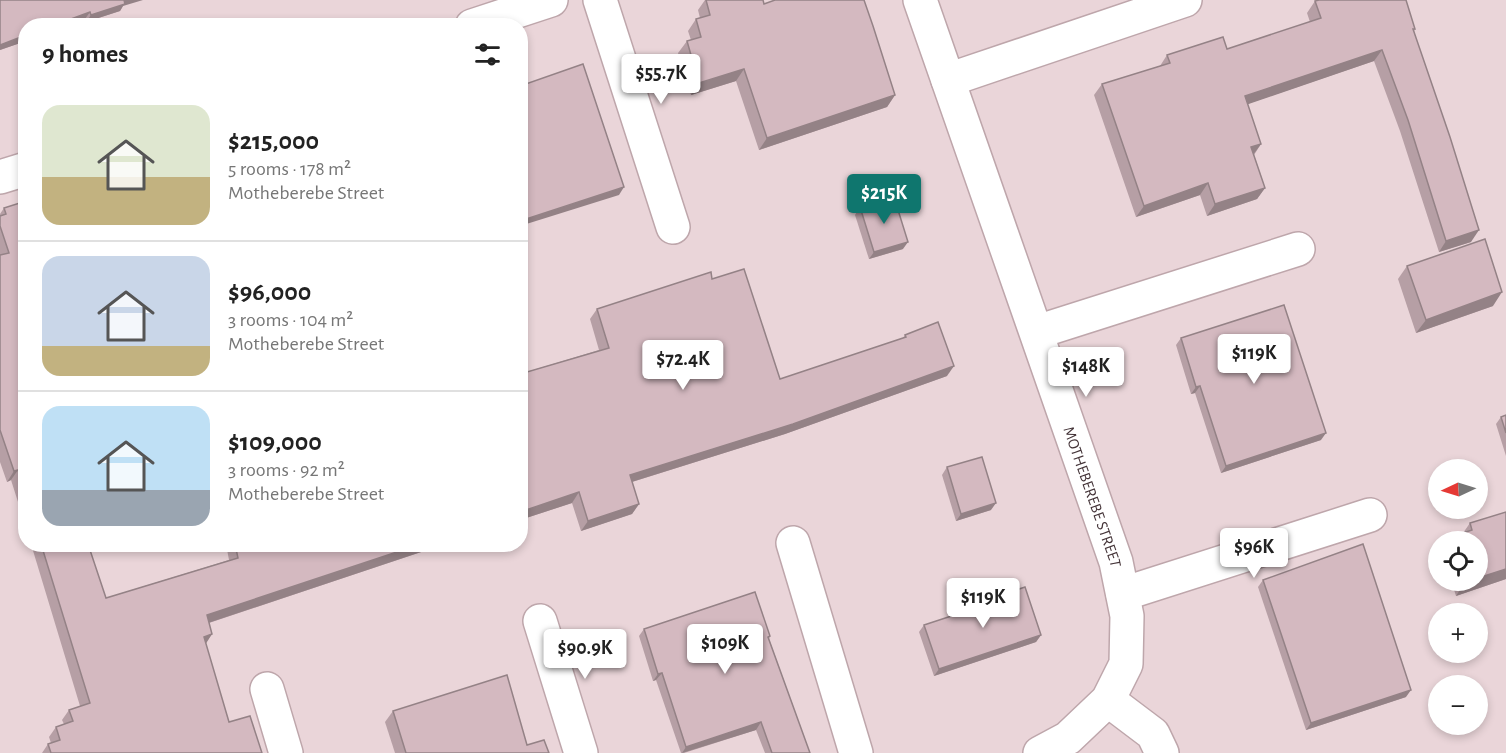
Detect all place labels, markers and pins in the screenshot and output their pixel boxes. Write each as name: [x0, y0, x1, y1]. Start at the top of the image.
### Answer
pin: $55.7K: [612, 54, 710, 105]
pin: $215K: [842, 174, 926, 225]
pin: $119K: [1212, 334, 1296, 385]
pin: $72.4K: [634, 340, 732, 391]
pin: $148K: [1044, 347, 1128, 398]
pin: $96K: [1218, 528, 1290, 579]
pin: $119K: [941, 578, 1025, 629]
pin: $109K: [683, 624, 767, 675]
pin: $90.9K: [536, 629, 634, 680]

